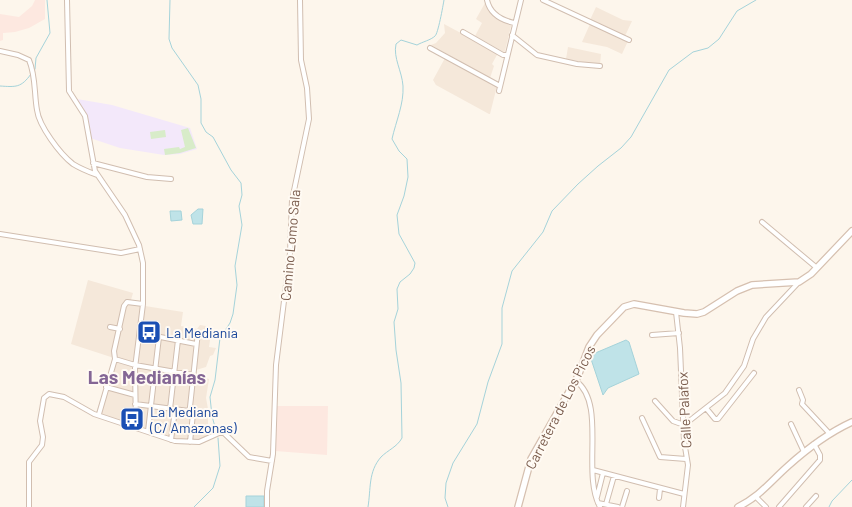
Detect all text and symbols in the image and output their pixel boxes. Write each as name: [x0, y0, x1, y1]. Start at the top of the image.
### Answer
street label: Camino Lomo Sala: [277, 189, 303, 301]
bus stop icon: La Mediania: [136, 319, 162, 345]
place label: La Mediania: [166, 324, 238, 341]
street label: Carretera de Los Picos: [521, 342, 599, 472]
district label: Las Medianías: [88, 365, 206, 388]
street label: Calle Palafox: [673, 371, 694, 449]
place label: La Mediana (C/ Amazonas): [149, 403, 237, 436]
bus stop icon: La Mediana (C/ Amazonas): [119, 406, 145, 432]

